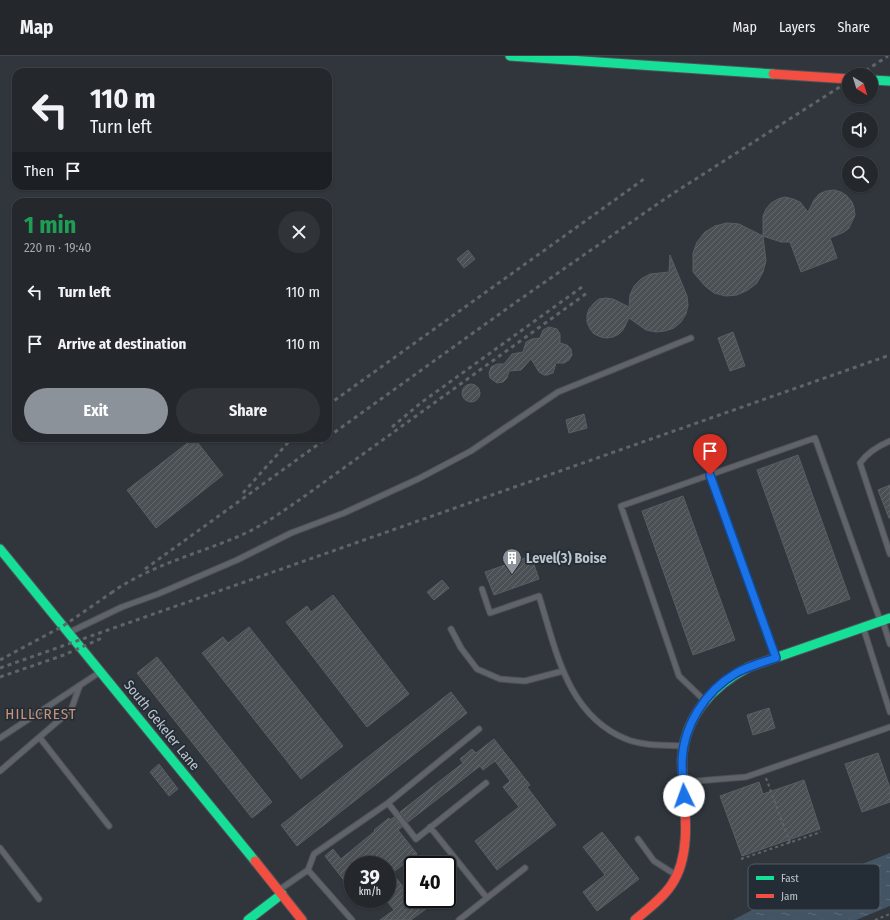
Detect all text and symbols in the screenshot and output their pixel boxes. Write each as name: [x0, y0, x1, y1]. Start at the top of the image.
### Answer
text: Map: [20, 16, 53, 39]
text: Map: [733, 19, 757, 36]
text: Layers: [779, 19, 815, 36]
text: Share: [837, 19, 870, 36]
north arrow: [842, 68, 878, 104]
map controls: [842, 68, 878, 192]
text: 110 m: [90, 82, 156, 115]
icon: left: [24, 84, 76, 136]
button: sound: [842, 112, 878, 148]
text: Turn left: [90, 116, 152, 138]
button: search: [842, 156, 878, 192]
icon: arrive: [62, 160, 84, 182]
text: Then: [24, 162, 54, 180]
text: 1 min: [24, 211, 76, 239]
button: close: [278, 211, 320, 253]
text: 220 m · 19:40: [24, 240, 91, 255]
icon: left: [24, 281, 46, 303]
text: Turn left: [58, 283, 111, 301]
text: 110 m: [286, 283, 320, 301]
icon: arrive: [24, 333, 46, 355]
text: Arrive at destination: [58, 335, 186, 353]
text: 110 m: [286, 335, 320, 353]
button: Exit: [24, 388, 168, 434]
button: Share: [176, 388, 320, 434]
pin: [693, 434, 727, 475]
icon: arrive: [699, 440, 721, 462]
building icon: Level(3) Boise: [501, 547, 523, 575]
place label: Level(3) Boise: [526, 550, 607, 567]
street label: South Gekeler Lane: [120, 677, 203, 774]
district label: HILLCREST: [5, 705, 77, 723]
position arrow: [663, 775, 705, 817]
speed limit sign: 40: [404, 856, 456, 908]
legend: [748, 864, 880, 910]
text: 39: [360, 865, 380, 889]
text: Fast: [781, 872, 799, 885]
text: km/h: [359, 886, 381, 898]
text: Jam: [781, 890, 798, 903]

